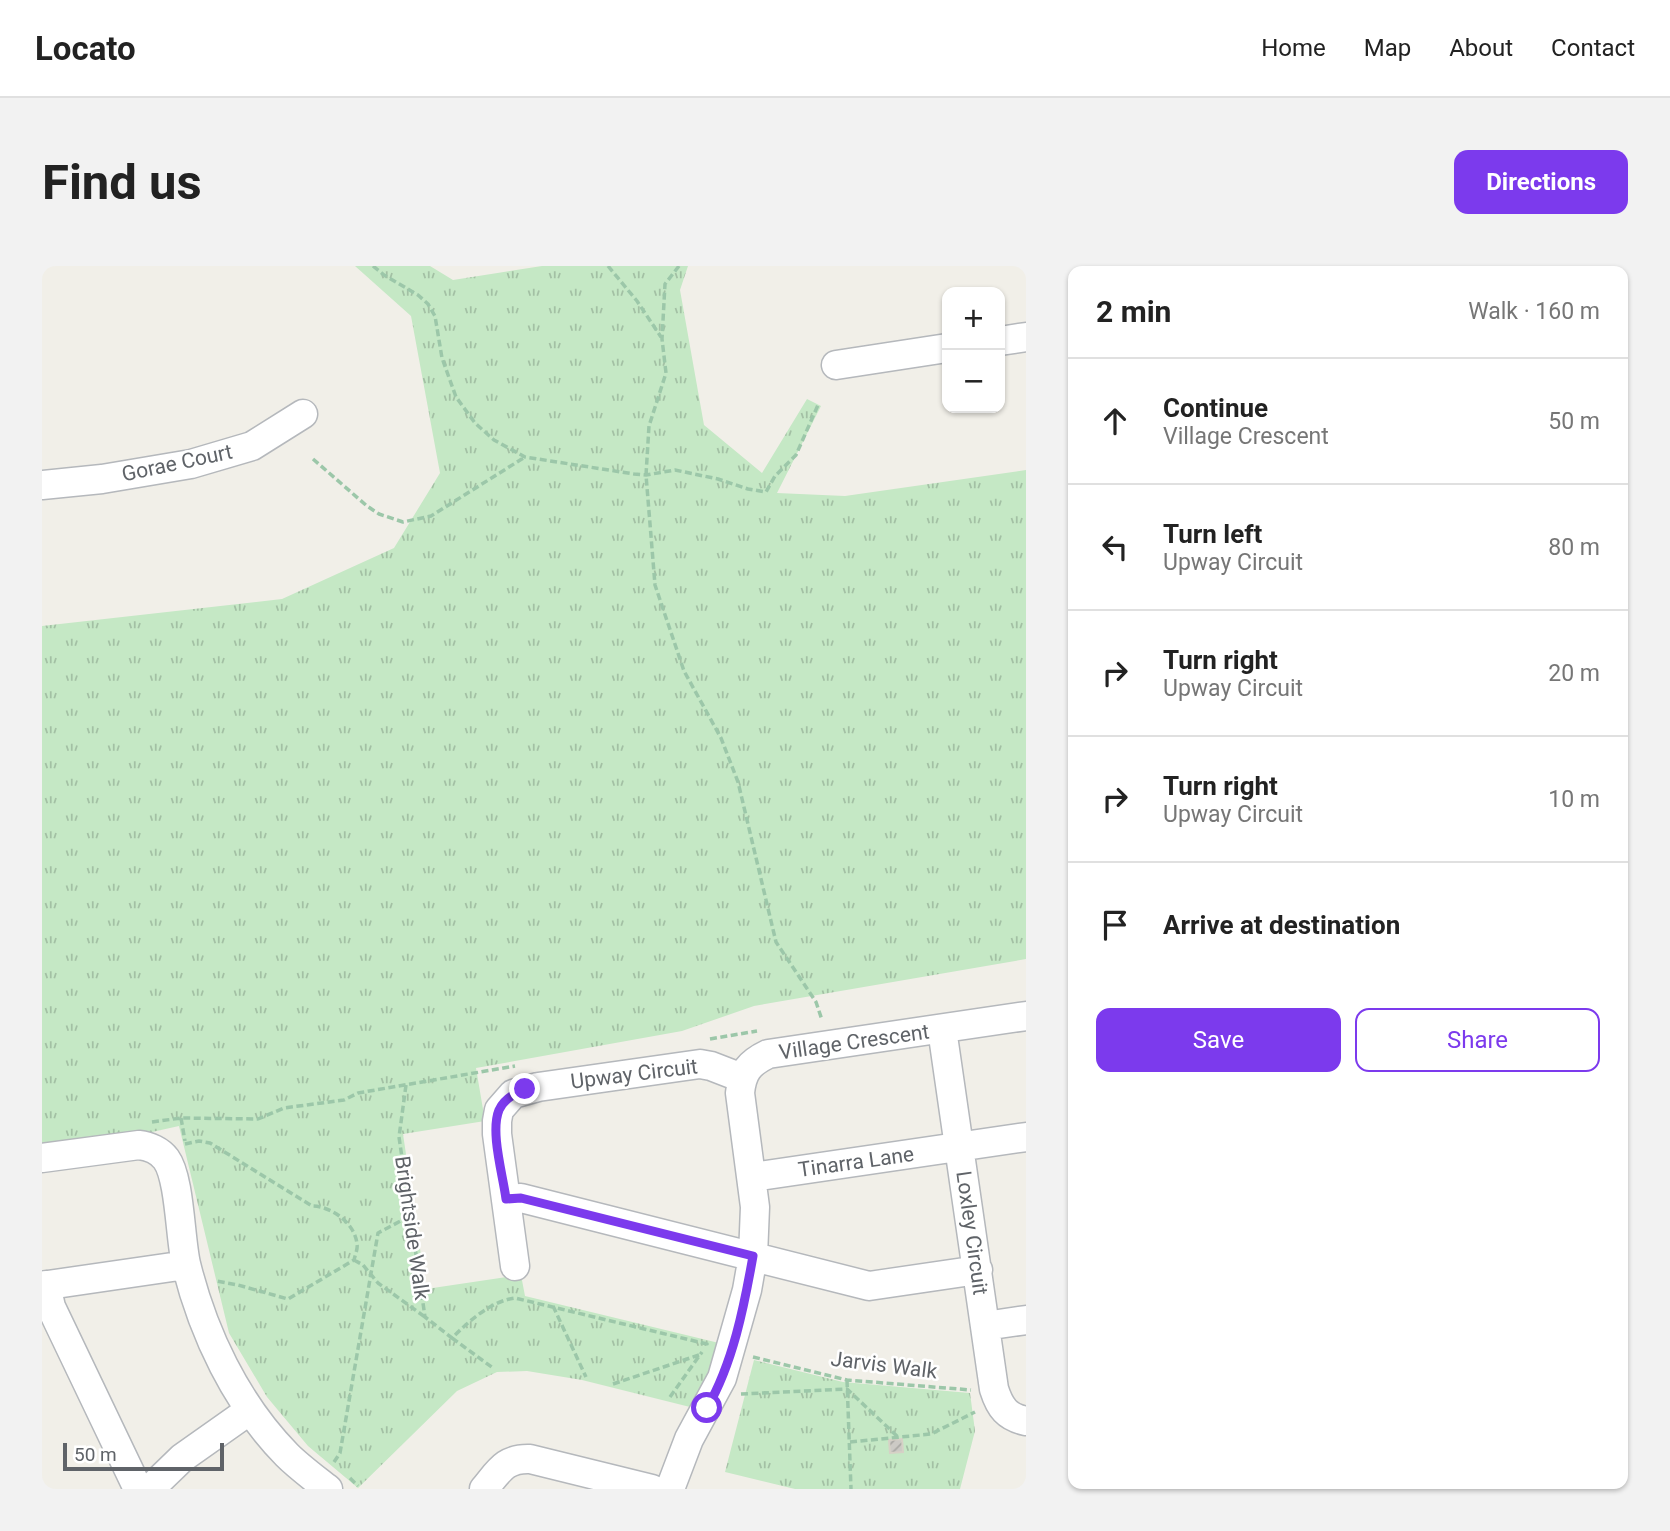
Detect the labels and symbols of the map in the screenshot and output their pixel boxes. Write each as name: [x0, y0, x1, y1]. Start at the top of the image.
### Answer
street label: Gorae Court: [119, 440, 235, 486]
street label: Village Crescent: [777, 1020, 931, 1064]
street label: Upway Circuit: [569, 1054, 699, 1094]
route end: [509, 1073, 540, 1104]
street label: Tinarra Lane: [797, 1142, 915, 1182]
street label: Brightside Walk: [390, 1154, 434, 1302]
street label: Loxley Circuit: [951, 1169, 993, 1297]
street label: Jarvis Walk: [829, 1347, 939, 1383]
route start: [691, 1392, 722, 1423]
scale bar: [63, 1440, 224, 1472]

